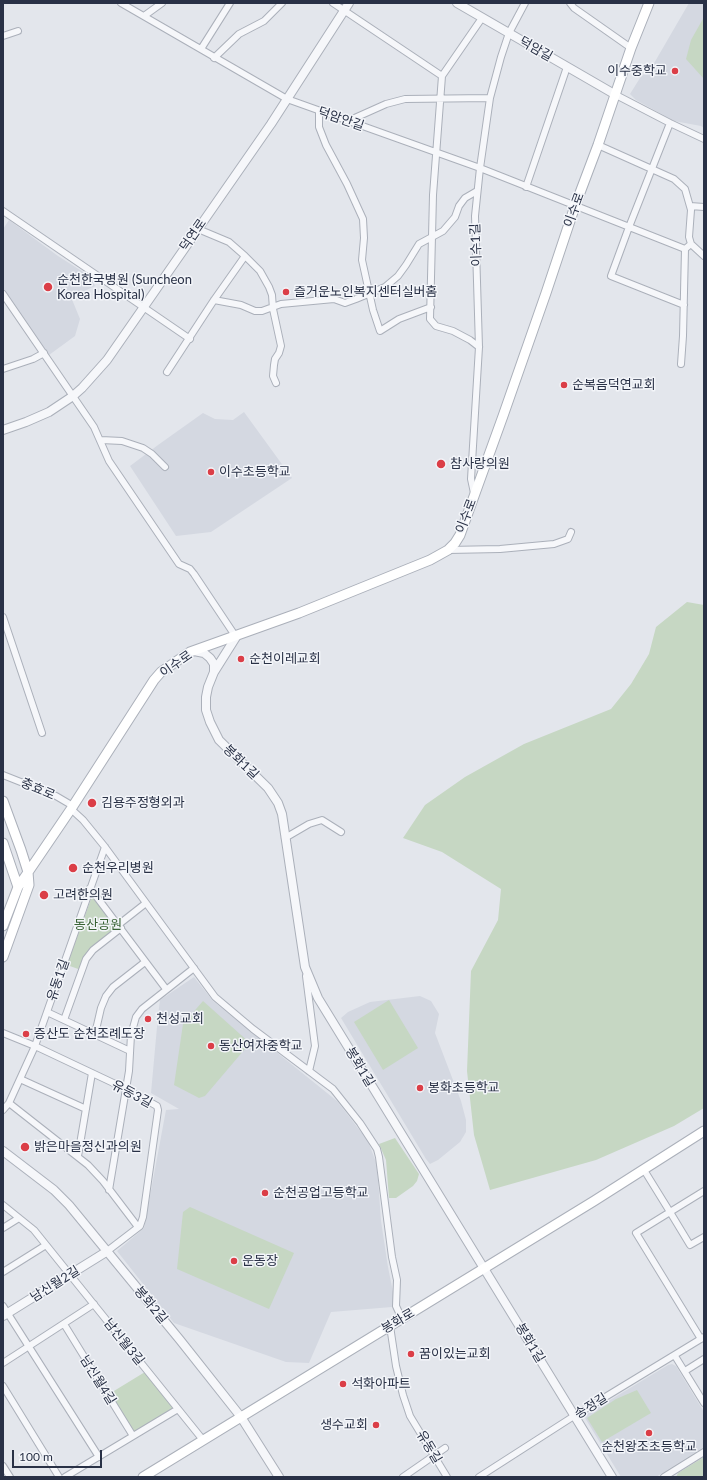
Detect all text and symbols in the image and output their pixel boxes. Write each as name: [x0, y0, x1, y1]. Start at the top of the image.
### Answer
street label: 덕암길: [517, 33, 555, 65]
place label: 이수중학교: [607, 63, 667, 79]
marker: 이수중학교: [670, 66, 680, 76]
street label: 덕암안길: [316, 104, 366, 134]
street label: 이수로: [561, 190, 587, 230]
street label: 덕연로: [176, 216, 210, 254]
street label: 이수1길: [467, 223, 485, 267]
place label: 순천한국병원 (Suncheon Korea Hospital): [57, 272, 192, 303]
marker: 순천한국병원 (Suncheon Korea Hospital): [42, 281, 54, 293]
place label: 즐거운노인복지센터실버홈: [294, 284, 438, 300]
marker: 즐거운노인복지센터실버홈: [281, 287, 291, 297]
place label: 순복음덕연교회: [572, 377, 656, 393]
marker: 순복음덕연교회: [559, 380, 569, 390]
place label: 참사랑의원: [450, 456, 510, 472]
marker: 참사랑의원: [435, 458, 447, 470]
place label: 이수초등학교: [219, 464, 291, 480]
marker: 이수초등학교: [206, 467, 216, 477]
street label: 이수로: [452, 496, 480, 536]
street label: 이수로: [157, 647, 195, 681]
place label: 순천이레교회: [249, 651, 321, 667]
marker: 순천이레교회: [236, 654, 246, 664]
street label: 봉화1길: [220, 741, 262, 783]
street label: 충효로: [18, 775, 58, 803]
place label: 김용주정형외과: [101, 795, 185, 811]
marker: 김용주정형외과: [86, 797, 98, 809]
place label: 순천우리병원: [82, 860, 154, 876]
marker: 순천우리병원: [67, 862, 79, 874]
place label: 고려한의원: [53, 887, 113, 903]
marker: 고려한의원: [38, 889, 50, 901]
park label: 동산공원: [74, 917, 122, 933]
street label: 유동1길: [44, 957, 72, 1003]
place label: 천성교회: [156, 1011, 204, 1027]
marker: 천성교회: [143, 1014, 153, 1024]
place label: 증산도 순천조례도장: [34, 1026, 145, 1042]
marker: 증산도 순천조례도장: [21, 1029, 31, 1039]
place label: 동산여자중학교: [219, 1038, 303, 1054]
marker: 동산여자중학교: [206, 1041, 216, 1051]
street label: 봉화1길: [342, 1044, 378, 1090]
street label: 유동3길: [109, 1077, 155, 1111]
place label: 봉화초등학교: [428, 1080, 500, 1096]
marker: 봉화초등학교: [415, 1083, 425, 1093]
place label: 밝은마을정신과의원: [34, 1139, 142, 1155]
marker: 밝은마을정신과의원: [19, 1141, 31, 1153]
place label: 순천공업고등학교: [273, 1185, 369, 1201]
marker: 순천공업고등학교: [260, 1188, 270, 1198]
place label: 운동장: [242, 1253, 278, 1269]
marker: 운동장: [229, 1256, 239, 1266]
street label: 남신월2길: [27, 1263, 83, 1305]
street label: 봉화2길: [131, 1283, 171, 1327]
street label: 봉화로: [379, 1305, 417, 1337]
street label: 남신월3길: [101, 1316, 147, 1368]
street label: 봉화1길: [512, 1320, 548, 1366]
place label: 꿈이있는교회: [419, 1346, 491, 1362]
marker: 꿈이있는교회: [406, 1349, 416, 1359]
street label: 남신월4길: [77, 1352, 119, 1408]
place label: 석화아파트: [351, 1376, 411, 1392]
marker: 석화아파트: [338, 1379, 348, 1389]
street label: 송정길: [572, 1390, 610, 1422]
place label: 생수교회: [320, 1417, 368, 1433]
marker: 생수교회: [371, 1420, 381, 1430]
street label: 유동길: [413, 1428, 445, 1466]
marker: 순천왕조초등학교: [644, 1428, 654, 1438]
place label: 순천왕조초등학교: [601, 1439, 697, 1455]
scale bar: [14, 1442, 104, 1468]
text: 100 m: [19, 1449, 53, 1464]

